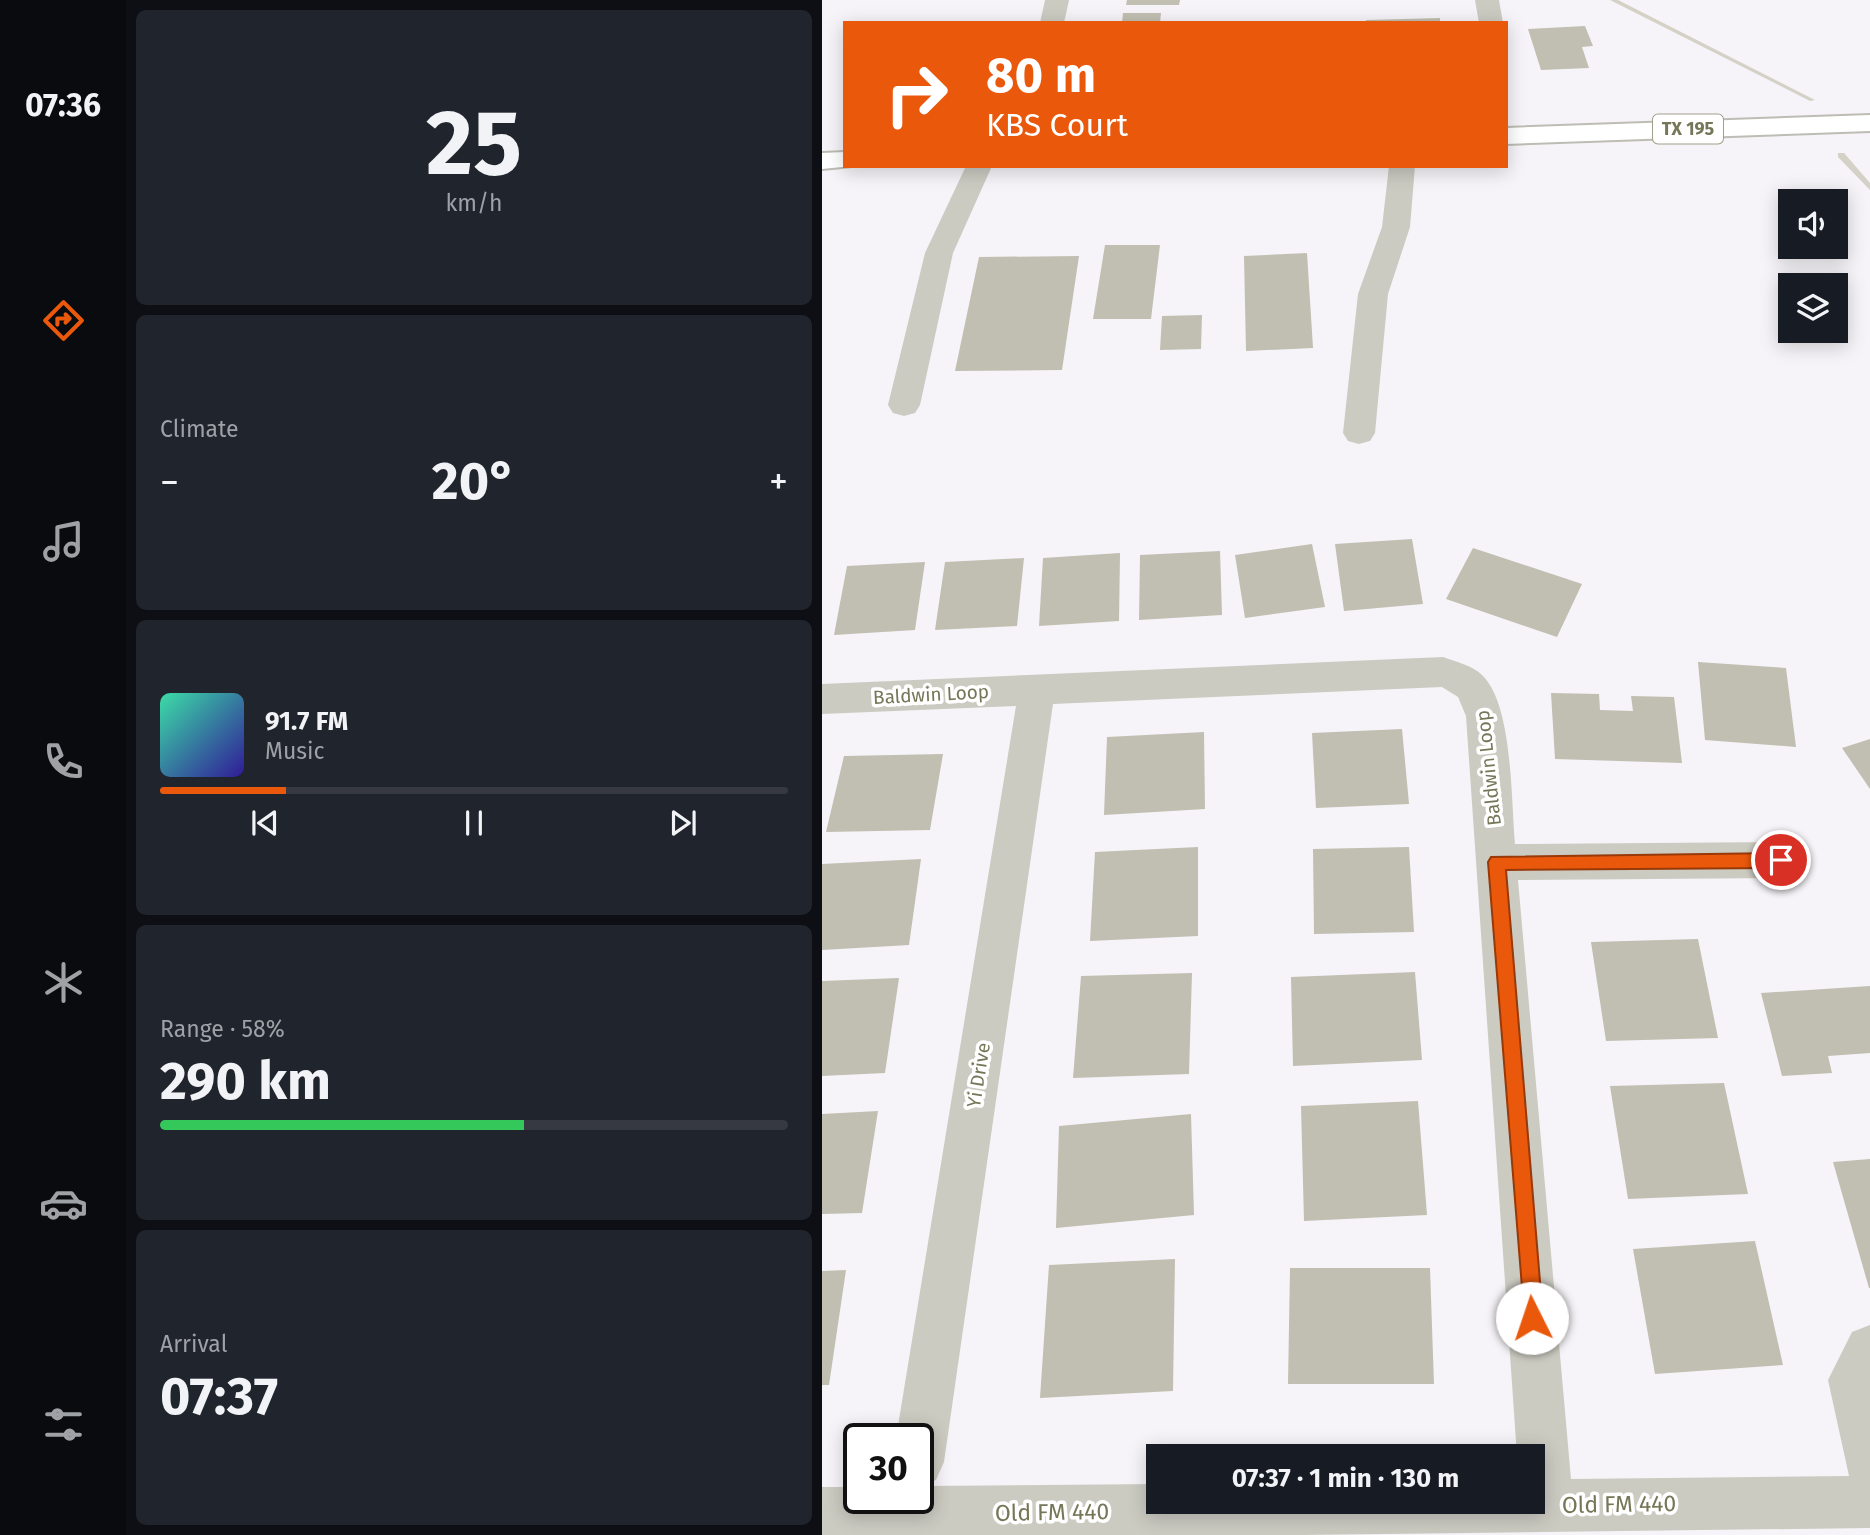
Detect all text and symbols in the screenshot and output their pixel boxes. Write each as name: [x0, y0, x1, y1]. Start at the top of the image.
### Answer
text: 80 m: [986, 46, 1096, 105]
icon: right: [871, 49, 962, 140]
text: 07:36: [25, 86, 101, 124]
text: 25: [426, 89, 522, 198]
text: KBS Court: [986, 106, 1128, 144]
road number: TX 195: [1653, 114, 1723, 144]
text: km/h: [446, 189, 502, 217]
map controls: [1778, 189, 1848, 343]
button: sound: [1778, 189, 1848, 259]
button: layers: [1778, 273, 1848, 343]
icon: directions: [39, 296, 88, 345]
text: Climate: [160, 415, 239, 443]
text: 20°: [432, 450, 516, 513]
text: −: [160, 459, 179, 505]
text: +: [769, 459, 788, 505]
icon: music: [39, 517, 88, 566]
street label: Baldwin Loop: [872, 680, 990, 709]
text: 91.7 FM: [265, 706, 348, 737]
street label: Baldwin Loop: [1471, 709, 1506, 827]
icon: phone: [39, 737, 88, 786]
text: Music: [265, 737, 325, 765]
icon: previous: [246, 804, 284, 842]
icon: pause: [455, 804, 493, 842]
icon: next: [664, 804, 702, 842]
pin: [1751, 830, 1811, 890]
icon: arrive: [1762, 841, 1800, 879]
icon: climate: [39, 958, 88, 1007]
text: Range · 58%: [160, 1015, 285, 1043]
street label: Yi Drive: [962, 1041, 995, 1109]
text: 290 km: [160, 1050, 331, 1113]
icon: car: [39, 1179, 88, 1228]
position arrow: [1495, 1281, 1569, 1355]
text: Arrival: [160, 1330, 227, 1358]
text: 07:37: [160, 1365, 278, 1428]
icon: filters: [39, 1400, 88, 1449]
speed limit sign: 30: [843, 1423, 934, 1514]
text: 07:37 · 1 min · 130 m: [1232, 1463, 1459, 1494]
street label: Old FM 440: [1561, 1489, 1677, 1519]
street label: Old FM 440: [994, 1497, 1110, 1527]

